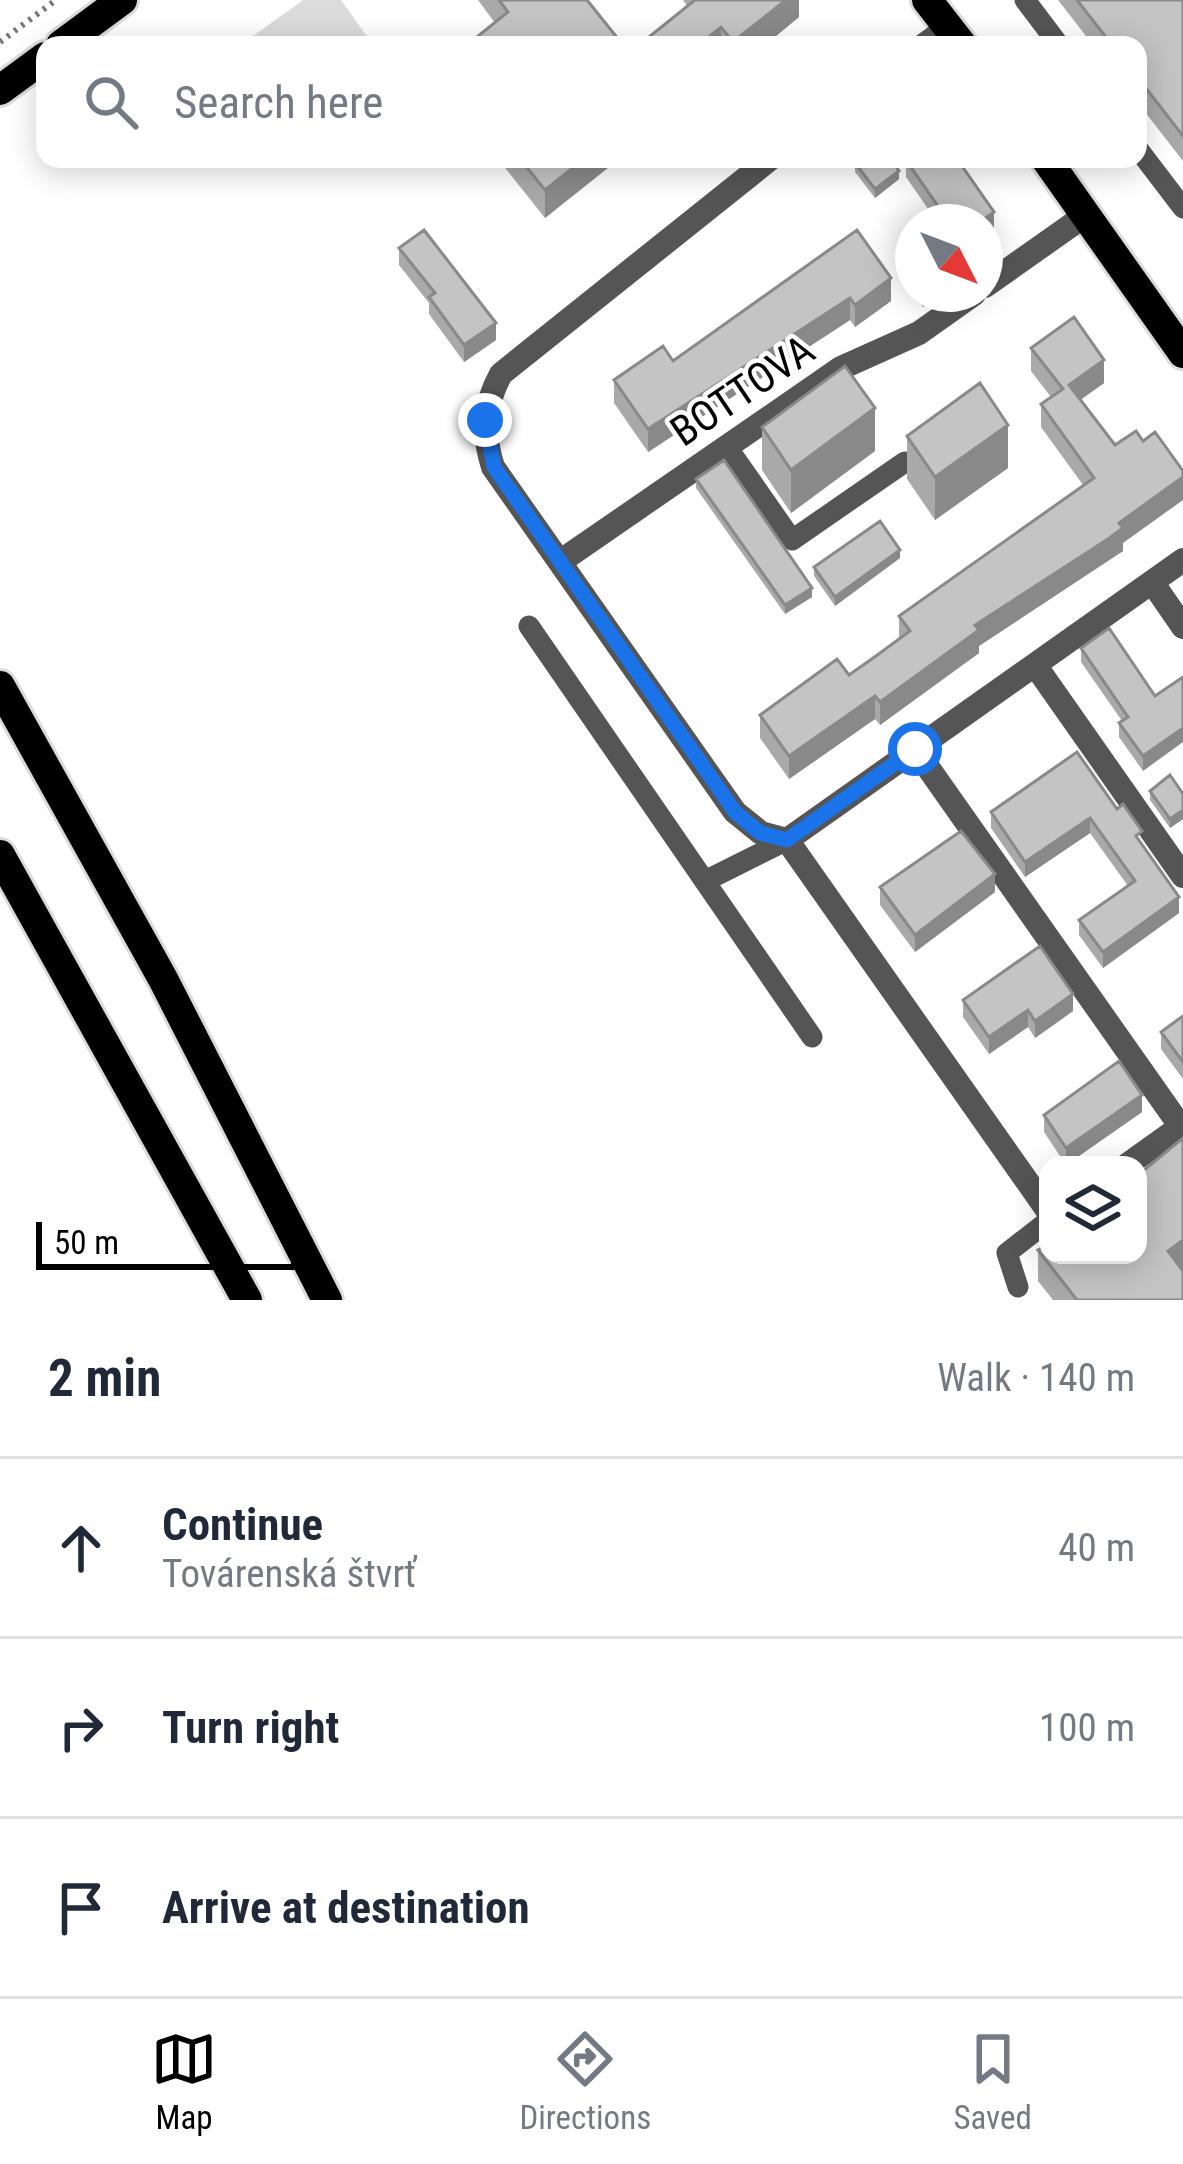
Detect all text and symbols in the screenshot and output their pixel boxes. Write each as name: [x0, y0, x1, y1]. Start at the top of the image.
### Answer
search box: [36, 36, 1147, 168]
icon: search: [78, 69, 144, 135]
text: Search here: [174, 76, 383, 129]
north arrow: [895, 204, 1003, 312]
street label: BOTTOVA: [661, 325, 823, 456]
route end: [458, 393, 512, 447]
route start: [888, 722, 942, 776]
map controls: [1039, 1156, 1147, 1264]
button: layers: [1039, 1156, 1147, 1264]
scale bar: [36, 1216, 297, 1269]
text: 50 m: [54, 1223, 119, 1262]
text: 2 min: [48, 1349, 161, 1408]
text: Walk · 140 m: [937, 1355, 1135, 1401]
text: Continue: [162, 1498, 323, 1551]
icon: ahead: [48, 1515, 114, 1581]
text: 40 m: [1058, 1525, 1135, 1571]
text: Továrenská štvrť: [162, 1551, 417, 1597]
icon: right: [48, 1695, 114, 1761]
text: Turn right: [162, 1701, 339, 1754]
text: 100 m: [1039, 1705, 1135, 1751]
icon: arrive: [48, 1875, 114, 1941]
text: Arrive at destination: [162, 1881, 530, 1934]
tab: Map: [151, 2026, 217, 2137]
tab: Directions: [519, 2026, 651, 2137]
tab: Saved: [953, 2026, 1032, 2137]

